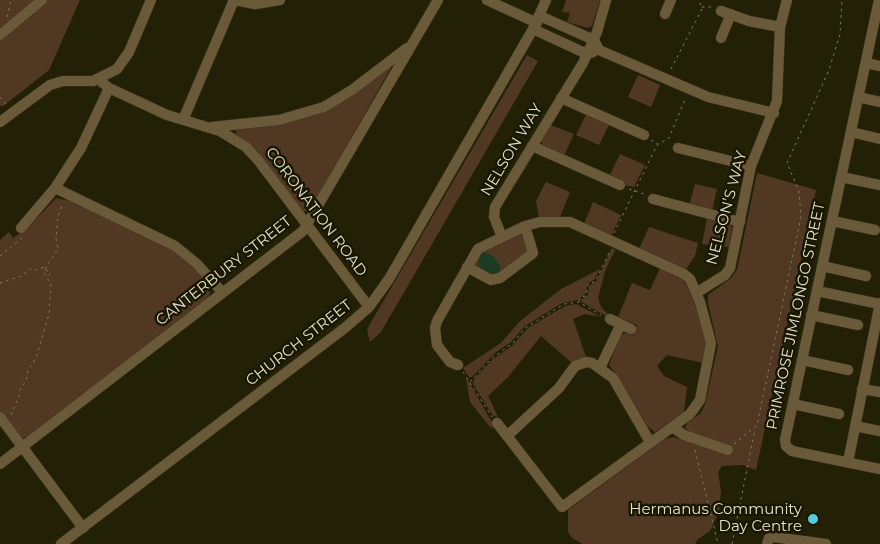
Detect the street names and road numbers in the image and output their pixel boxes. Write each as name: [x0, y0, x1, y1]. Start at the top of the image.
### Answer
street label: NELSON WAY: [477, 101, 547, 199]
street label: CORONATION ROAD: [262, 144, 370, 280]
street label: NELSON’S WAY: [703, 149, 751, 267]
street label: PRIMROSE JIMLONGO STREET: [763, 201, 829, 431]
street label: CANTERBURY STREET: [153, 212, 295, 330]
street label: CHURCH STREET: [242, 296, 356, 390]

